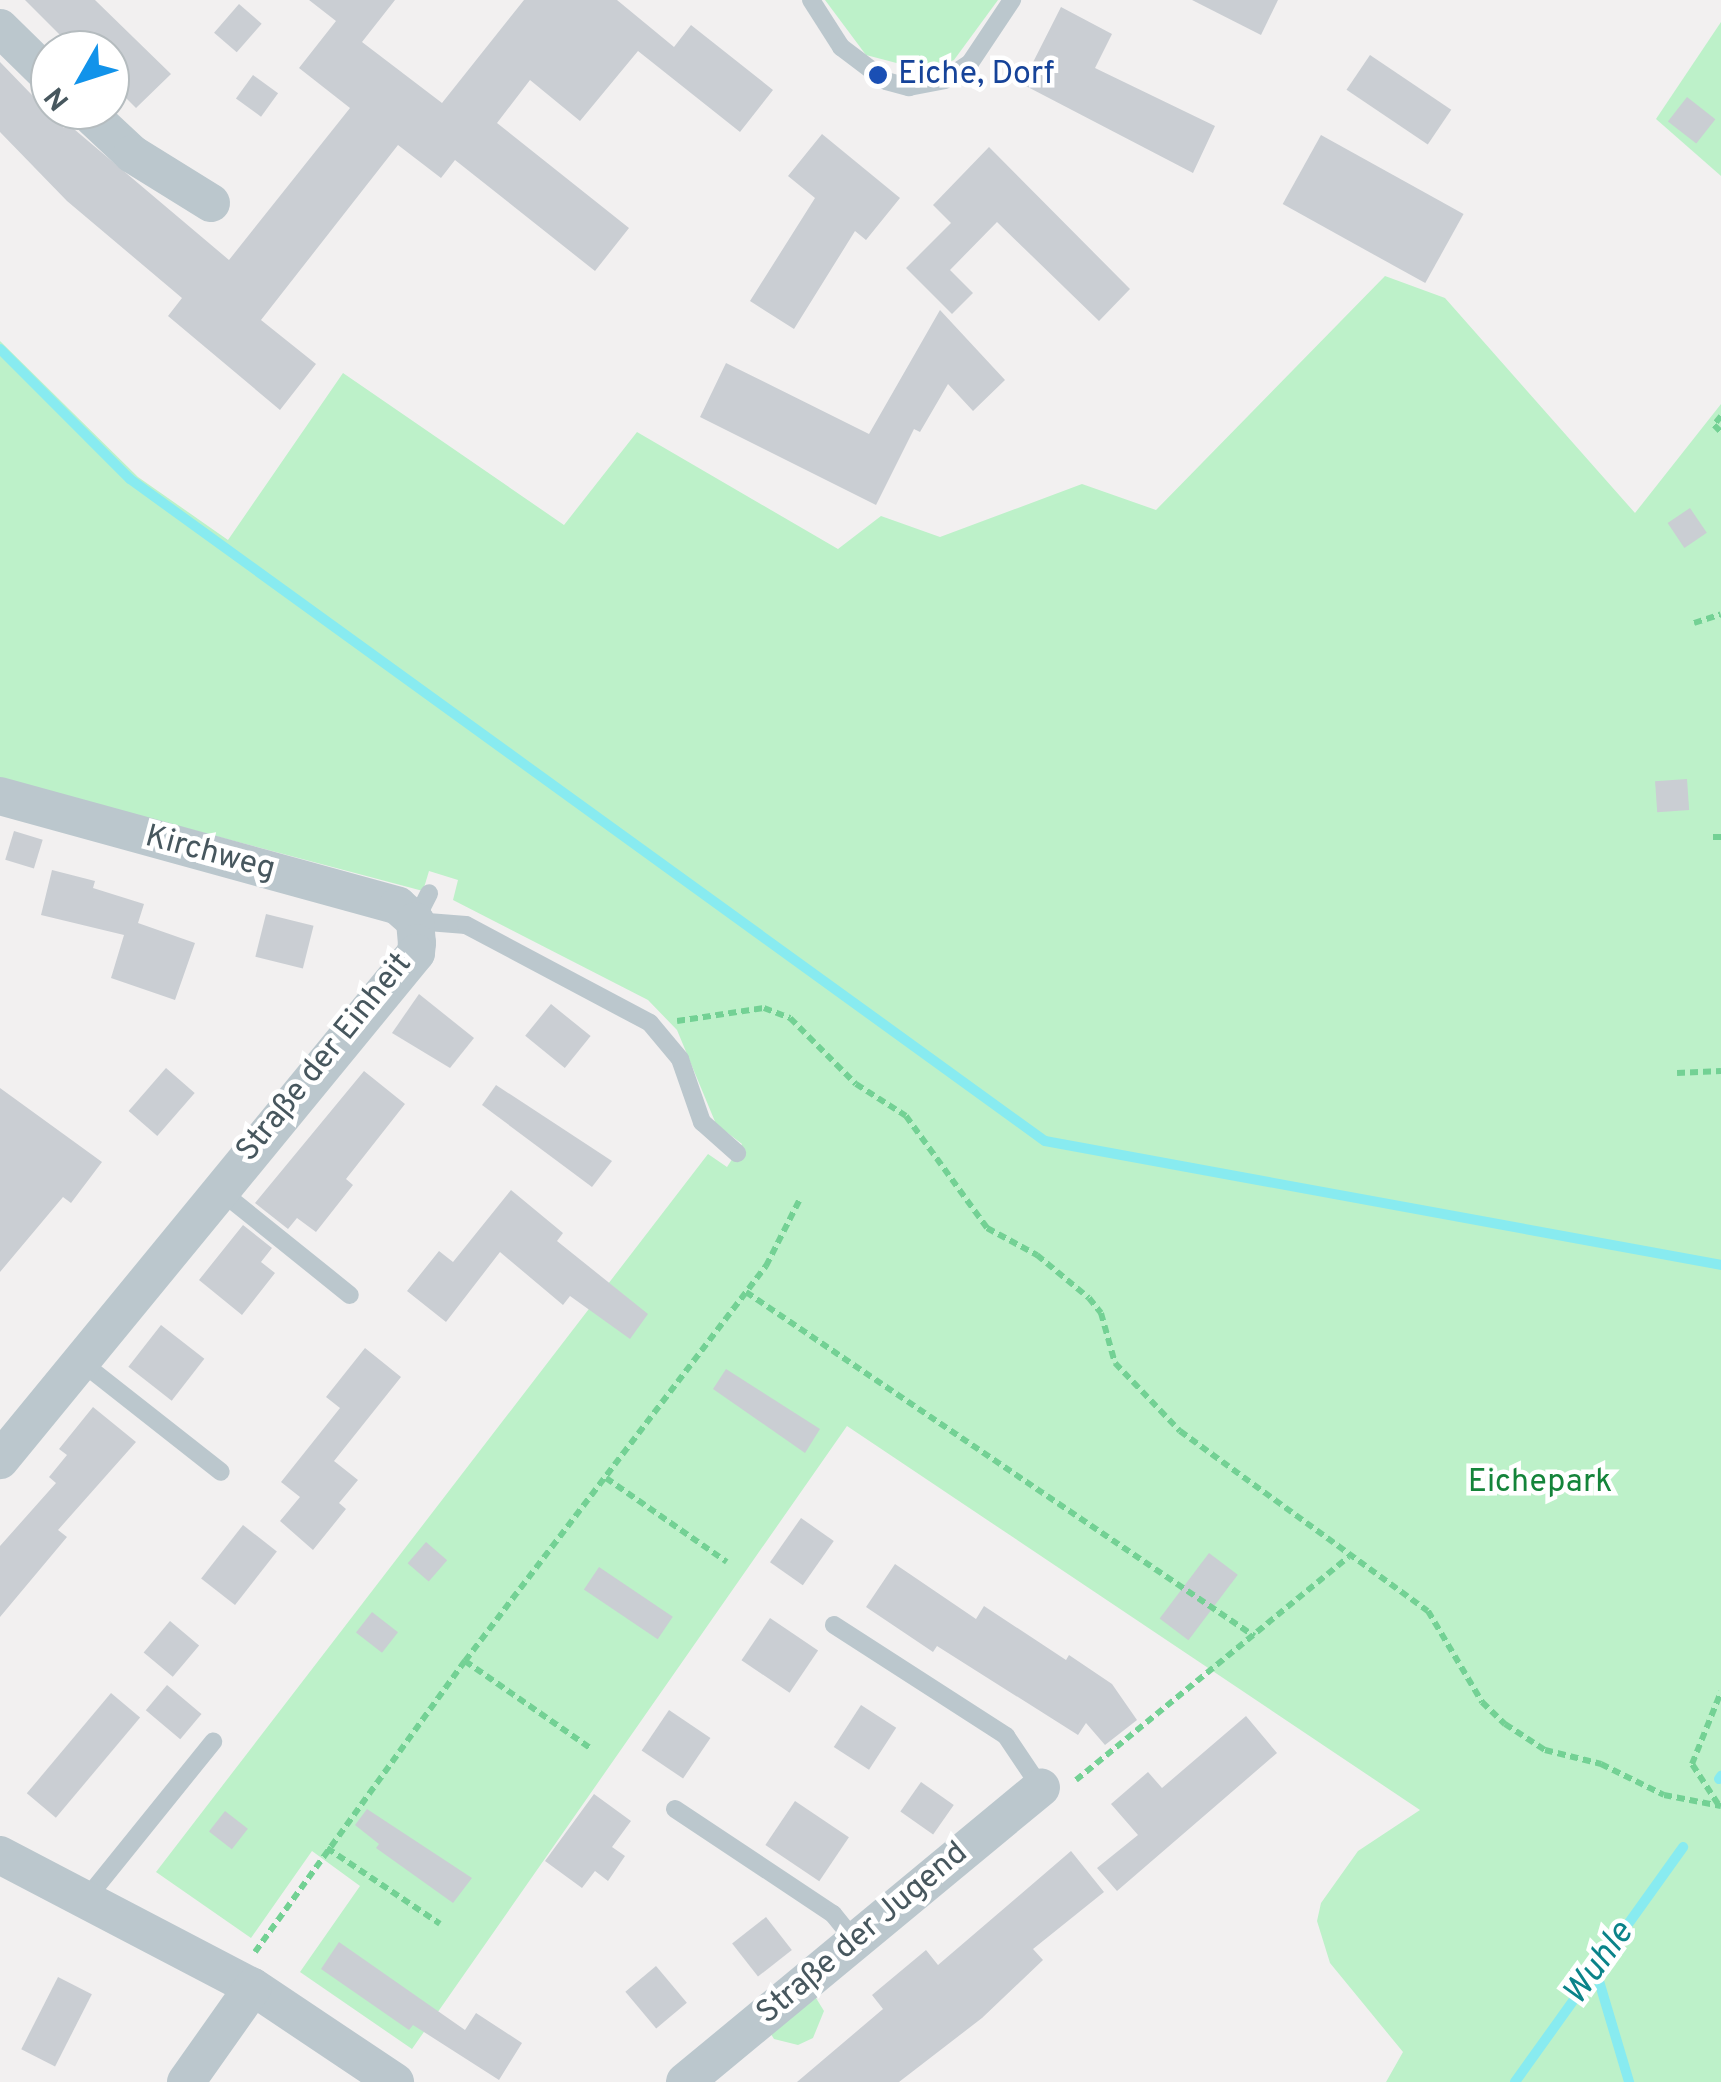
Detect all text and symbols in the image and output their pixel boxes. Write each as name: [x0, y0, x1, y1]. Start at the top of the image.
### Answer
north arrow: [30, 30, 130, 130]
place label: Eiche, Dorf: [898, 56, 1054, 94]
marker: Eiche, Dorf: [867, 64, 889, 86]
text: N: [38, 78, 79, 117]
street label: Kirchweg: [141, 818, 279, 890]
street label: Straße der Einheit: [229, 946, 421, 1170]
park label: Eichepark: [1468, 1464, 1612, 1502]
street label: Straße der Jugend: [750, 1835, 976, 2033]
water label: Wuhle: [1555, 1914, 1643, 2014]

